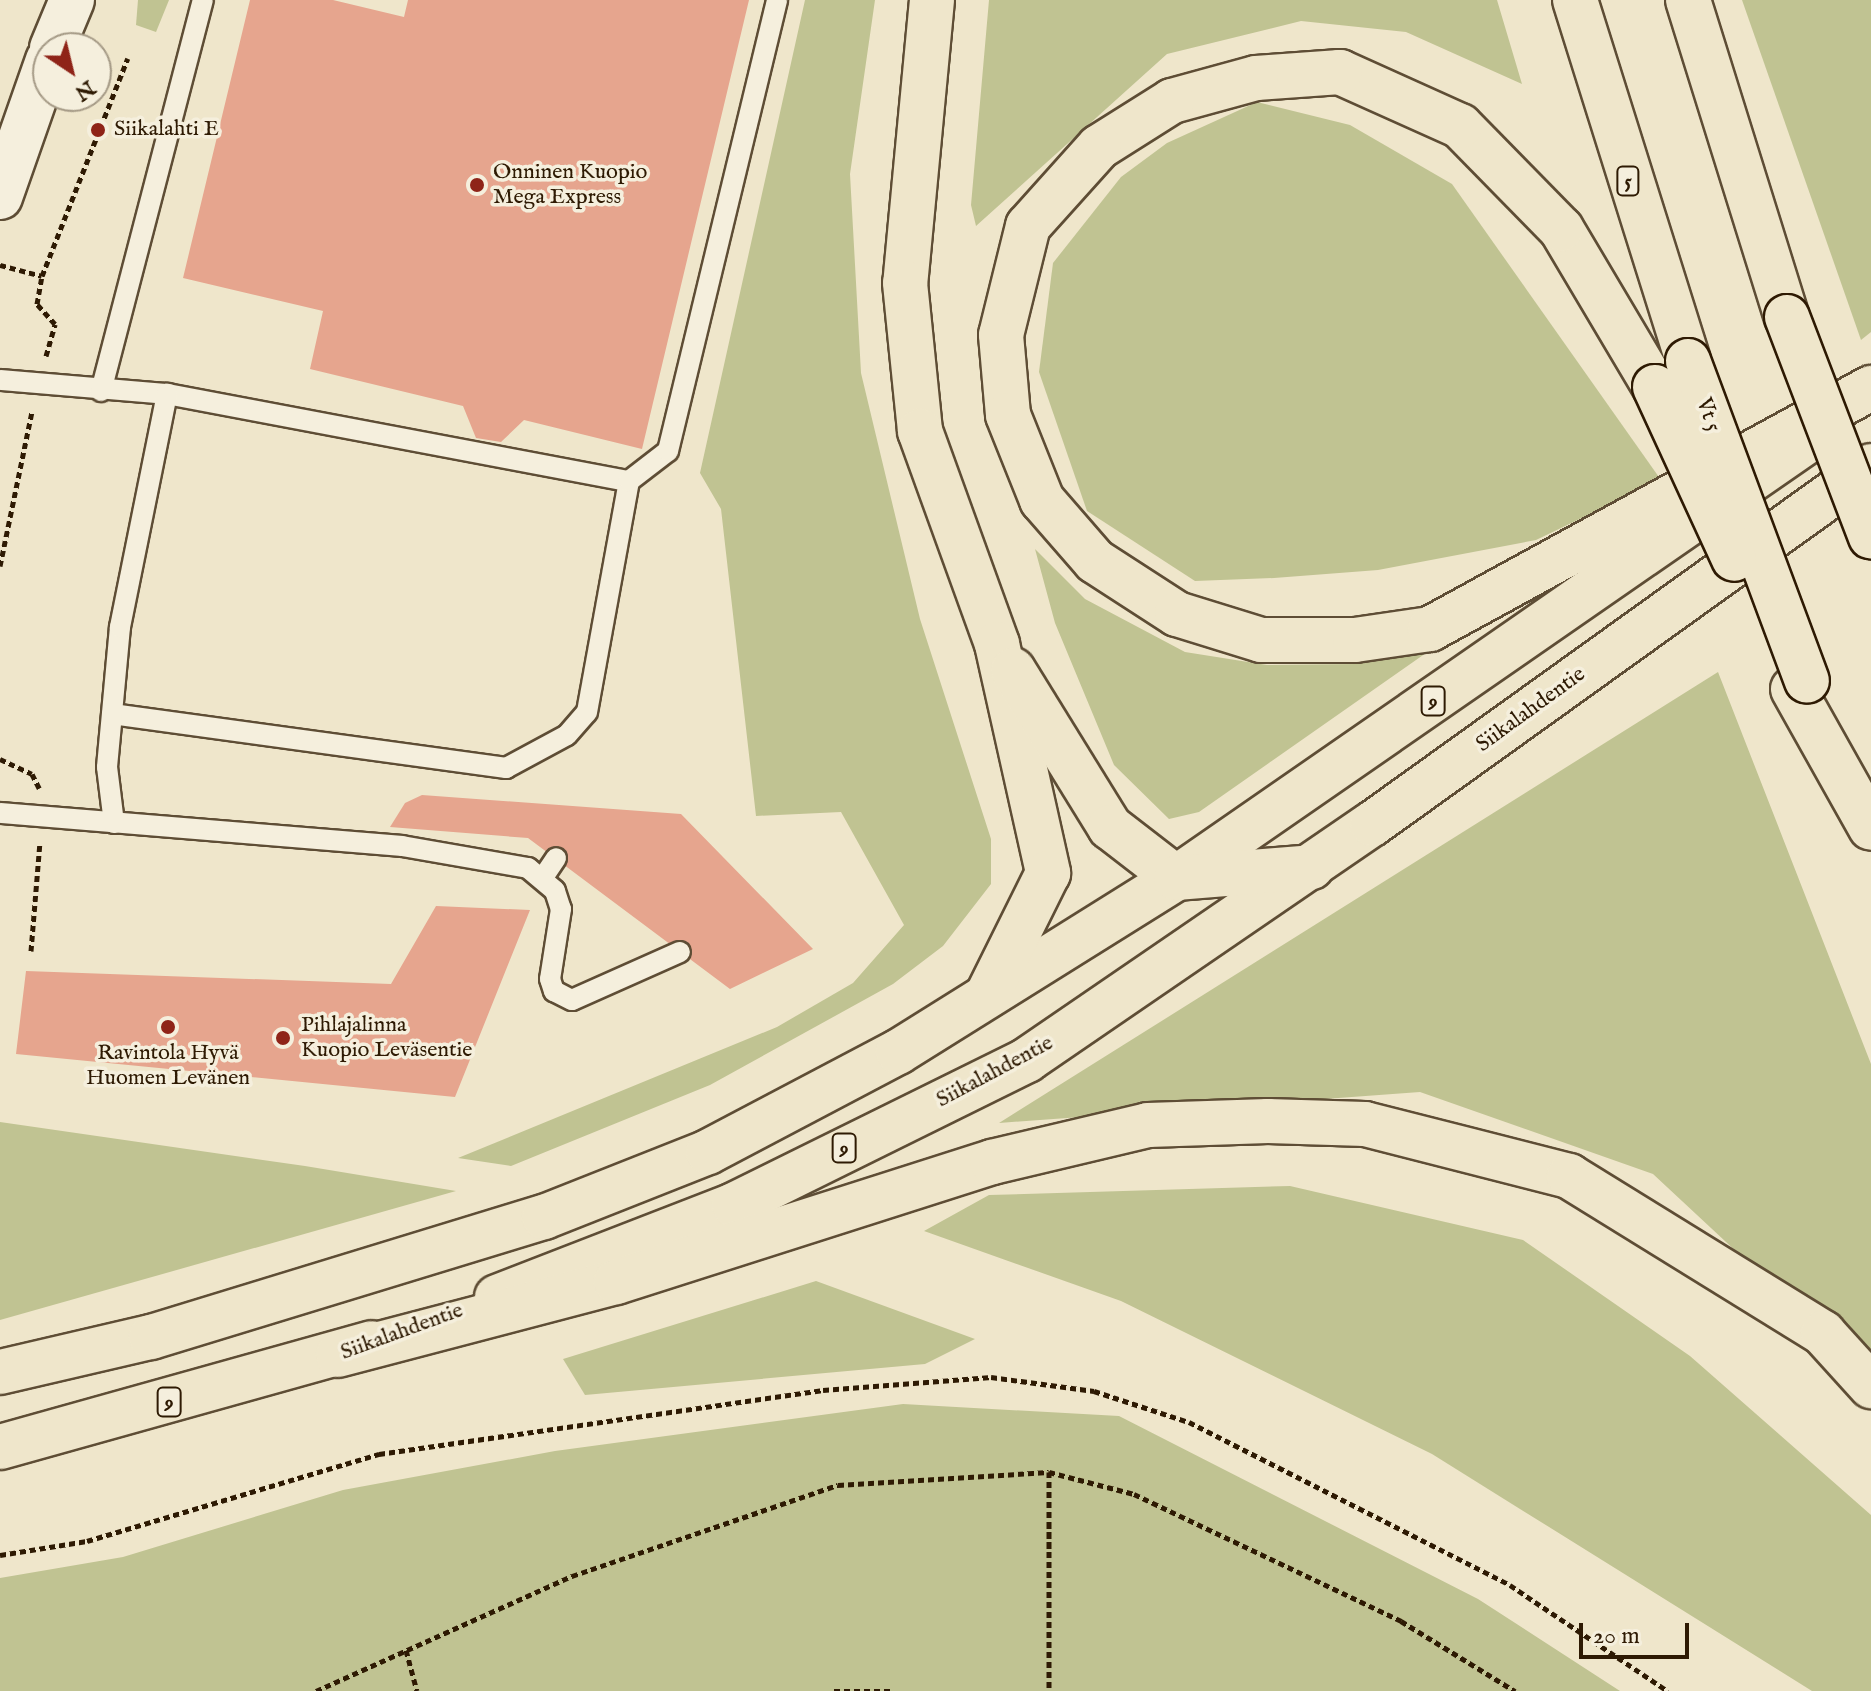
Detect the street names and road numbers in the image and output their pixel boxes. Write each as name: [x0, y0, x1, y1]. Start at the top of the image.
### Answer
road number: 5: [1616, 165, 1640, 197]
street label: Vt 5: [1690, 394, 1726, 436]
street label: Siikalahdentie: [1471, 662, 1591, 758]
road number: 9: [1419, 685, 1447, 717]
street label: Siikalahdentie: [932, 1030, 1058, 1114]
road number: 9: [830, 1132, 858, 1164]
street label: Siikalahdentie: [337, 1298, 467, 1366]
road number: 9: [155, 1386, 183, 1418]

